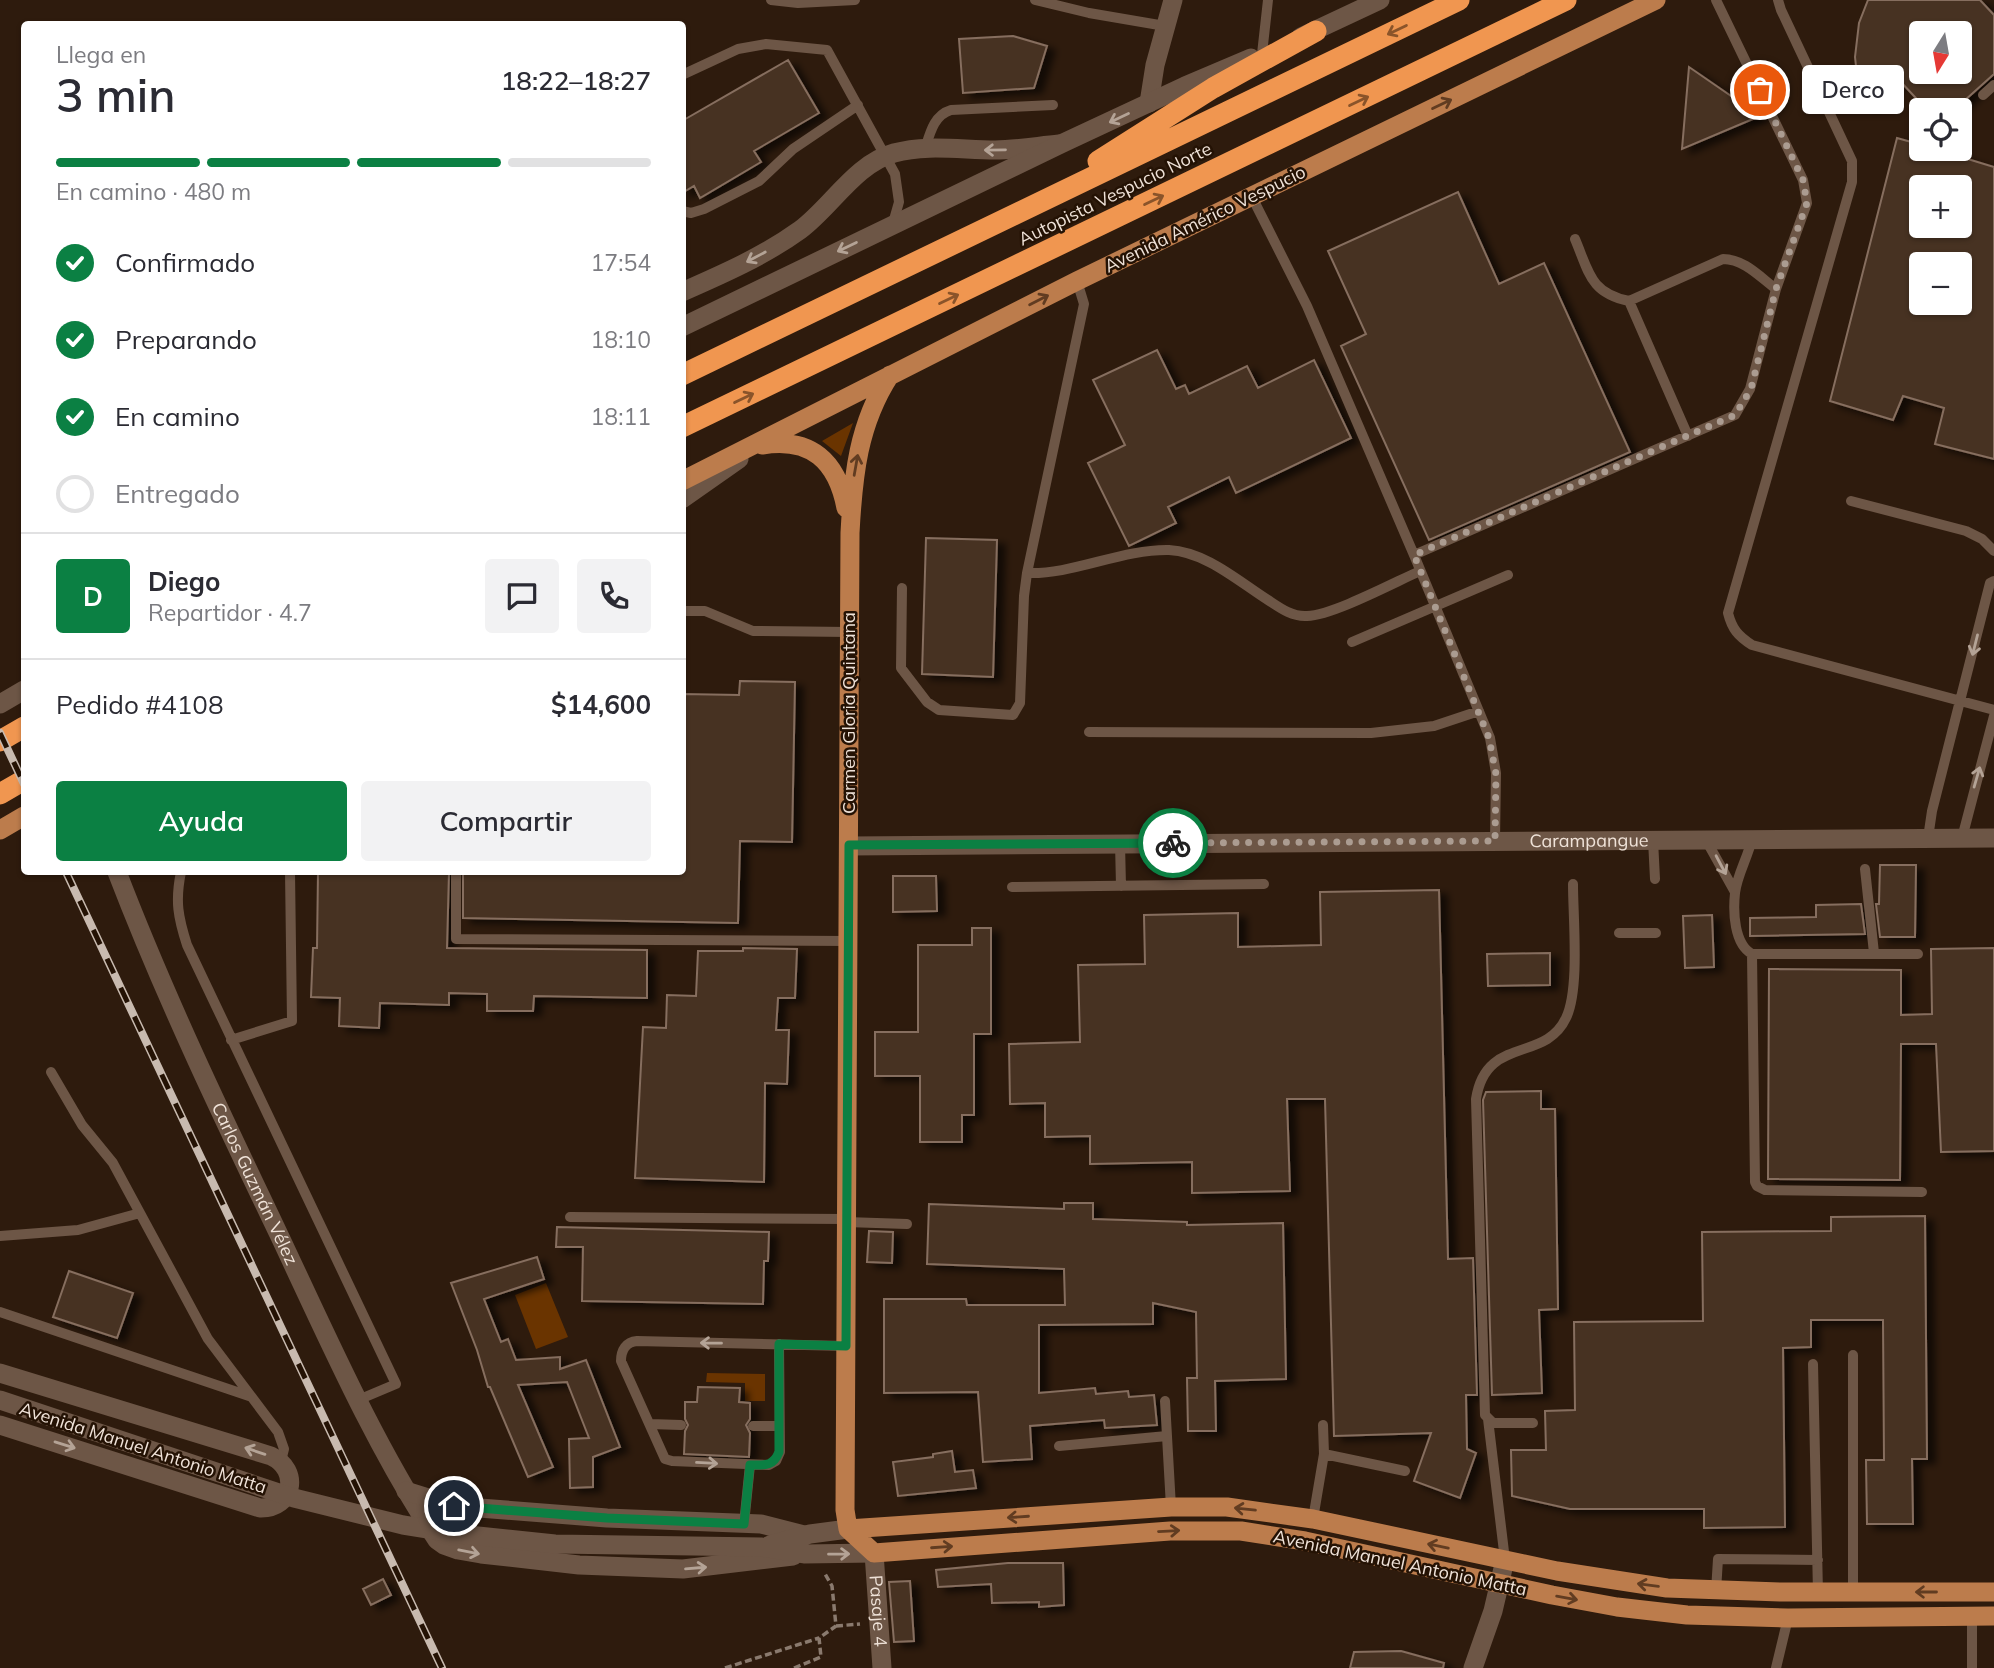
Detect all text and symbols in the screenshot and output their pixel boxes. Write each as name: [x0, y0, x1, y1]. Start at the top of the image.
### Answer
north arrow: [1909, 21, 1972, 84]
map controls: [1909, 21, 1972, 315]
one-way arrow: [1387, 23, 1408, 37]
text: Llega en: [56, 40, 146, 69]
pin: [1730, 60, 1790, 120]
text: 18:22–18:27: [501, 64, 651, 97]
text: 3 min: [56, 66, 175, 124]
callout: Derco: [1802, 66, 1904, 114]
icon: bag: [1741, 71, 1779, 109]
text: Derco: [1821, 75, 1885, 104]
one-way arrow: [1348, 94, 1369, 107]
one-way arrow: [1431, 97, 1452, 111]
button: locate: [1909, 98, 1972, 161]
one-way arrow: [1108, 112, 1129, 125]
street label: Autopista Vespucio Norte: [1014, 137, 1215, 250]
one-way arrow: [984, 143, 1007, 156]
street label: Avenida Américo Vespucio: [1100, 160, 1309, 277]
button: +: [1909, 175, 1972, 238]
text: En camino · 480 m: [56, 177, 251, 206]
one-way arrow: [1143, 193, 1164, 207]
one-way arrow: [837, 241, 858, 254]
icon: check: [56, 244, 94, 282]
text: Confirmado: [115, 246, 255, 279]
text: 17:54: [591, 248, 651, 277]
one-way arrow: [746, 250, 766, 264]
button: −: [1909, 252, 1972, 315]
one-way arrow: [938, 292, 959, 305]
one-way arrow: [1028, 293, 1049, 307]
icon: check: [56, 321, 94, 359]
text: Preparando: [115, 323, 257, 356]
text: 18:10: [591, 325, 651, 354]
one-way arrow: [733, 390, 754, 404]
icon: check: [56, 398, 94, 436]
text: En camino: [115, 400, 240, 433]
text: 18:11: [591, 402, 651, 431]
one-way arrow: [849, 454, 863, 477]
text: Entregado: [115, 477, 240, 510]
button: chat: [485, 559, 559, 633]
button: phone: [577, 559, 651, 633]
text: Diego: [148, 565, 220, 598]
text: D: [83, 580, 103, 613]
text: Repartidor · 4.7: [148, 598, 312, 627]
street label: Carmen Gloria Quintana: [837, 612, 860, 814]
one-way arrow: [1968, 633, 1981, 656]
text: Pedido #4108: [56, 688, 224, 721]
text: $14,600: [551, 688, 651, 721]
one-way arrow: [1971, 766, 1984, 789]
button: Ayuda: [56, 781, 347, 861]
button: Compartir: [361, 781, 651, 861]
courier: [1138, 808, 1208, 878]
icon: bike: [1154, 824, 1192, 862]
street label: Carampangue: [1529, 828, 1649, 852]
one-way arrow: [1714, 855, 1728, 875]
street label: Carlos Guzmán Vélez: [207, 1099, 304, 1268]
one-way arrow: [700, 1336, 723, 1349]
street label: Avenida Manuel Antonio Matta: [17, 1397, 270, 1498]
one-way arrow: [54, 1440, 76, 1453]
one-way arrow: [244, 1444, 266, 1457]
one-way arrow: [696, 1457, 718, 1470]
pin: [424, 1476, 484, 1536]
icon: home: [435, 1487, 473, 1525]
one-way arrow: [1234, 1502, 1257, 1515]
one-way arrow: [1007, 1511, 1030, 1524]
one-way arrow: [1158, 1524, 1180, 1537]
street label: Avenida Manuel Antonio Matta: [1271, 1524, 1529, 1601]
one-way arrow: [1427, 1538, 1450, 1552]
one-way arrow: [931, 1540, 953, 1553]
one-way arrow: [457, 1546, 480, 1559]
one-way arrow: [828, 1547, 851, 1561]
one-way arrow: [684, 1561, 707, 1574]
street label: Pasaje 4: [865, 1574, 892, 1647]
one-way arrow: [1637, 1579, 1660, 1592]
one-way arrow: [1915, 1585, 1938, 1599]
one-way arrow: [1555, 1592, 1578, 1605]

